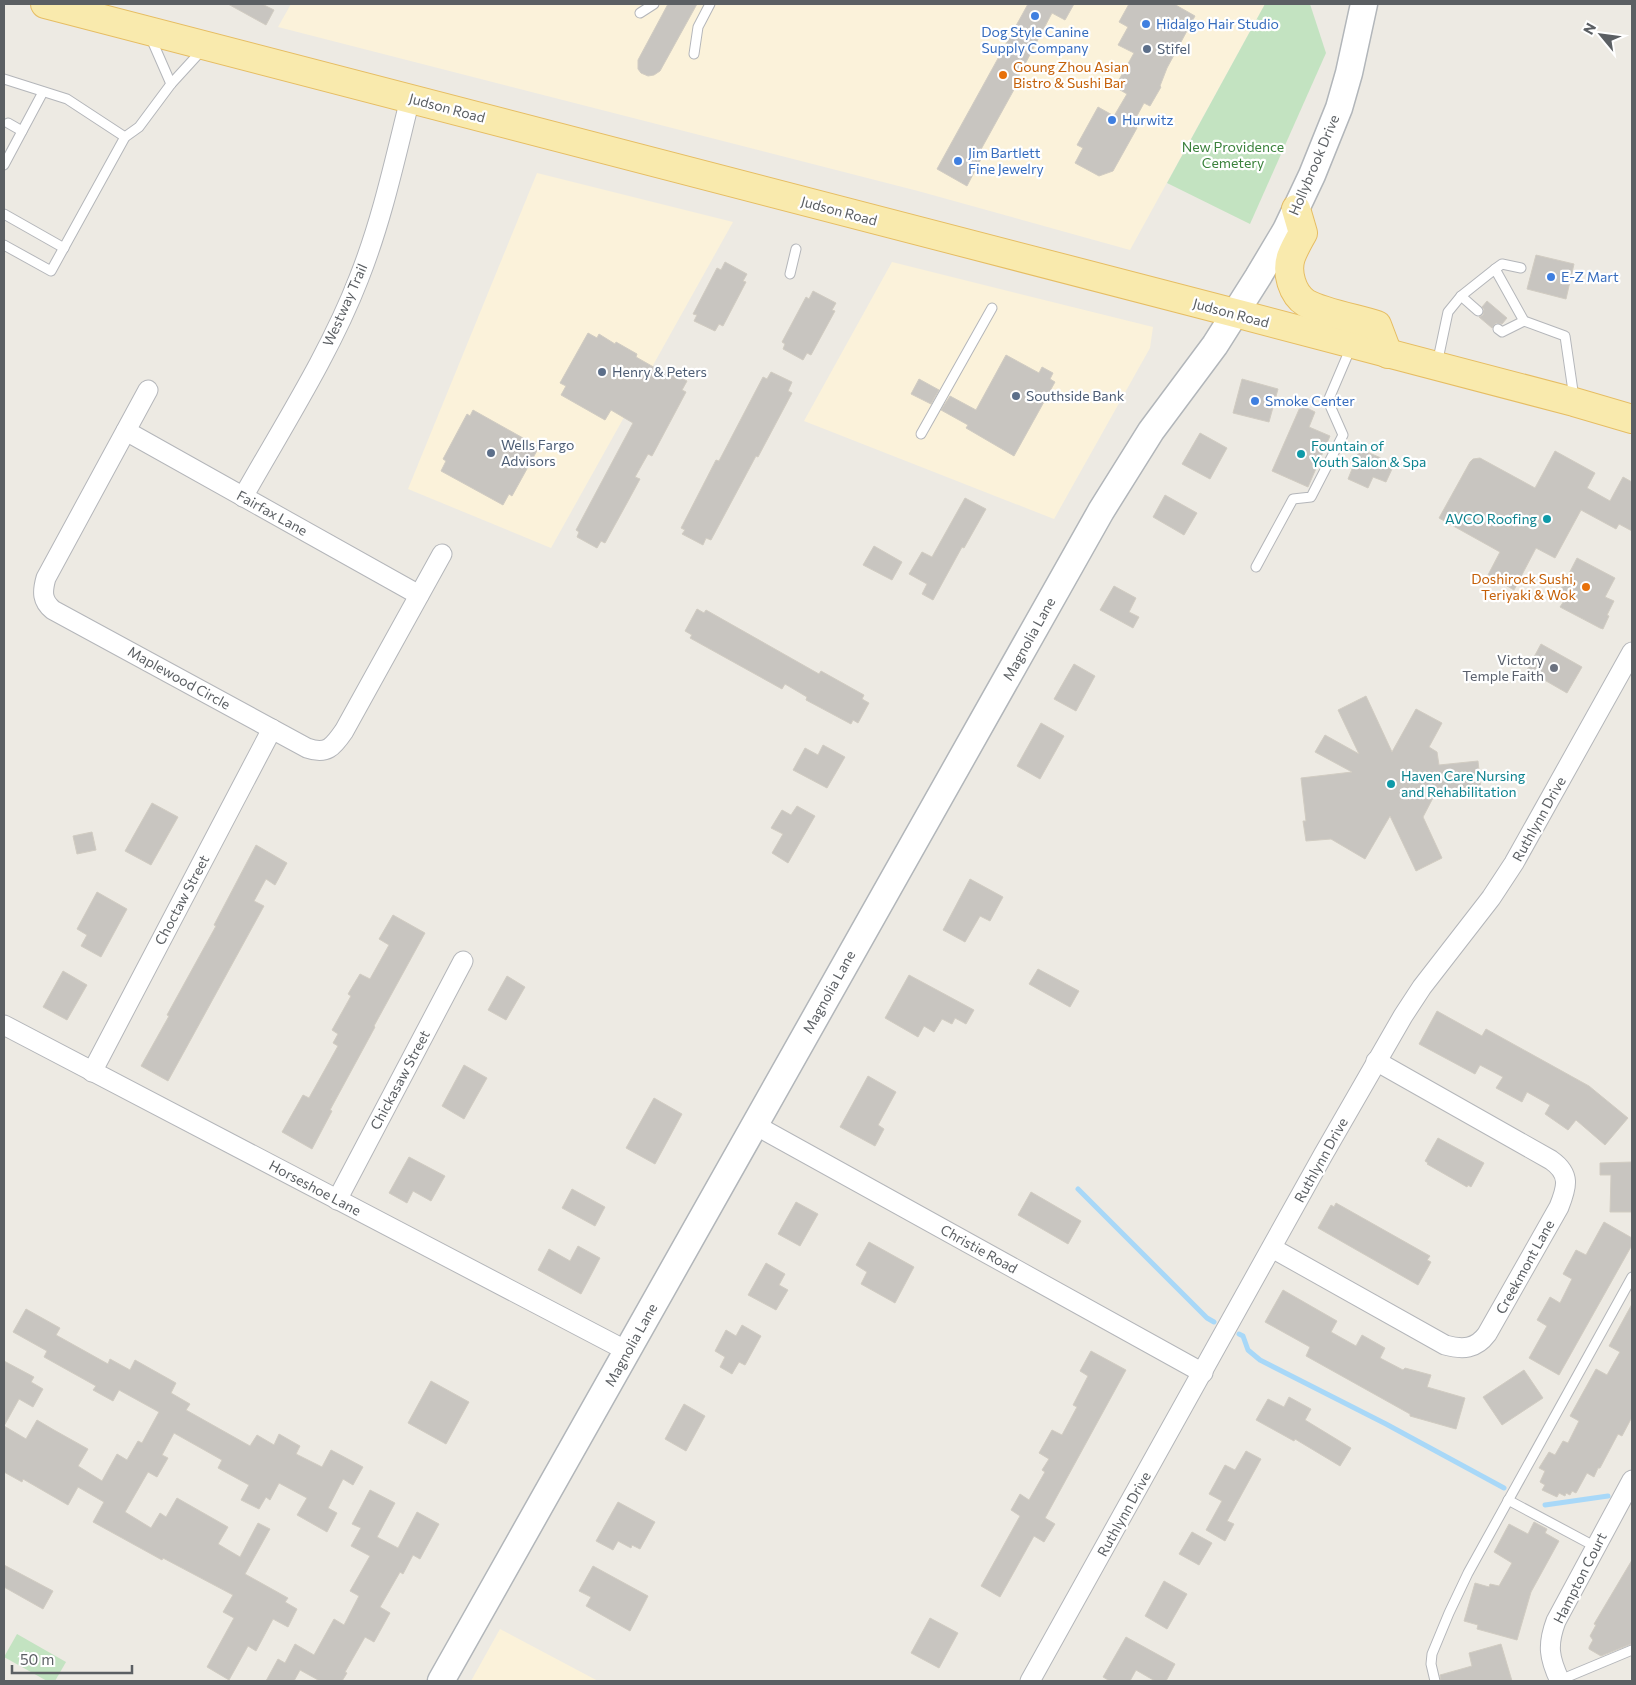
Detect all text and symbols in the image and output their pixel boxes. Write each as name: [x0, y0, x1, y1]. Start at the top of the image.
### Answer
marker: Dog Style Canine Supply Company: [1029, 10, 1041, 22]
north arrow: [1576, 10, 1626, 60]
place label: Hidalgo Hair Studio: [1156, 15, 1279, 32]
marker: Hidalgo Hair Studio: [1140, 18, 1152, 30]
text: N: [1579, 20, 1599, 37]
place label: Dog Style Canine Supply Company: [981, 23, 1089, 56]
place label: Stifel: [1157, 40, 1191, 57]
marker: Stifel: [1141, 43, 1153, 55]
place label: Goung Zhou Asian Bistro & Sushi Bar: [1013, 58, 1129, 91]
marker: Goung Zhou Asian Bistro & Sushi Bar: [997, 69, 1009, 81]
street label: Judson Road: [407, 89, 487, 126]
place label: Hurwitz: [1122, 111, 1173, 128]
street label: Hollybrook Drive: [1285, 112, 1342, 218]
marker: Hurwitz: [1106, 114, 1118, 126]
park label: New Providence Cemetery: [1182, 138, 1284, 171]
place label: Jim Bartlett Fine Jewelry: [968, 144, 1044, 177]
marker: Jim Bartlett Fine Jewelry: [952, 155, 964, 167]
street label: Judson Road: [799, 192, 879, 229]
street label: Westway Trail: [319, 261, 370, 349]
place label: E-Z Mart: [1561, 268, 1619, 285]
marker: E-Z Mart: [1545, 271, 1557, 283]
street label: Judson Road: [1191, 294, 1271, 331]
place label: Henry & Peters: [612, 363, 707, 380]
marker: Henry & Peters: [596, 366, 608, 378]
place label: Southside Bank: [1026, 387, 1125, 404]
marker: Southside Bank: [1010, 390, 1022, 402]
place label: Smoke Center: [1265, 392, 1355, 409]
marker: Smoke Center: [1249, 395, 1261, 407]
place label: Wells Fargo Advisors: [501, 436, 574, 469]
place label: Fountain of Youth Salon & Spa: [1311, 437, 1426, 470]
marker: Wells Fargo Advisors: [485, 447, 497, 459]
marker: Fountain of Youth Salon & Spa: [1295, 448, 1307, 460]
street label: Fairfax Lane: [234, 486, 310, 539]
place label: AVCO Roofing: [1445, 510, 1537, 527]
marker: AVCO Roofing: [1541, 513, 1553, 525]
place label: Doshirock Sushi, Teriyaki & Wok: [1471, 570, 1576, 603]
marker: Doshirock Sushi, Teriyaki & Wok: [1580, 581, 1592, 593]
street label: Magnolia Lane: [999, 594, 1058, 683]
street label: Maplewood Circle: [125, 642, 233, 713]
place label: Victory Temple Faith: [1462, 651, 1544, 684]
marker: Victory Temple Faith: [1548, 662, 1560, 674]
place label: Haven Care Nursing and Rehabilitation: [1401, 767, 1526, 800]
street label: Ruthlynn Drive: [1508, 773, 1569, 864]
marker: Haven Care Nursing and Rehabilitation: [1385, 778, 1397, 790]
street label: Choctaw Street: [151, 852, 212, 948]
street label: Magnolia Lane: [799, 947, 858, 1036]
street label: Chickasaw Street: [366, 1027, 433, 1132]
street label: Ruthlynn Drive: [1290, 1114, 1351, 1205]
street label: Horseshoe Lane: [266, 1156, 364, 1219]
street label: Creekmont Lane: [1492, 1217, 1557, 1317]
street label: Christie Road: [938, 1220, 1021, 1277]
street label: Magnolia Lane: [601, 1300, 660, 1389]
street label: Ruthlynn Drive: [1093, 1468, 1154, 1559]
street label: Hampton Court: [1549, 1529, 1610, 1626]
scale bar: [12, 1642, 132, 1674]
text: 50 m: [20, 1650, 54, 1668]

